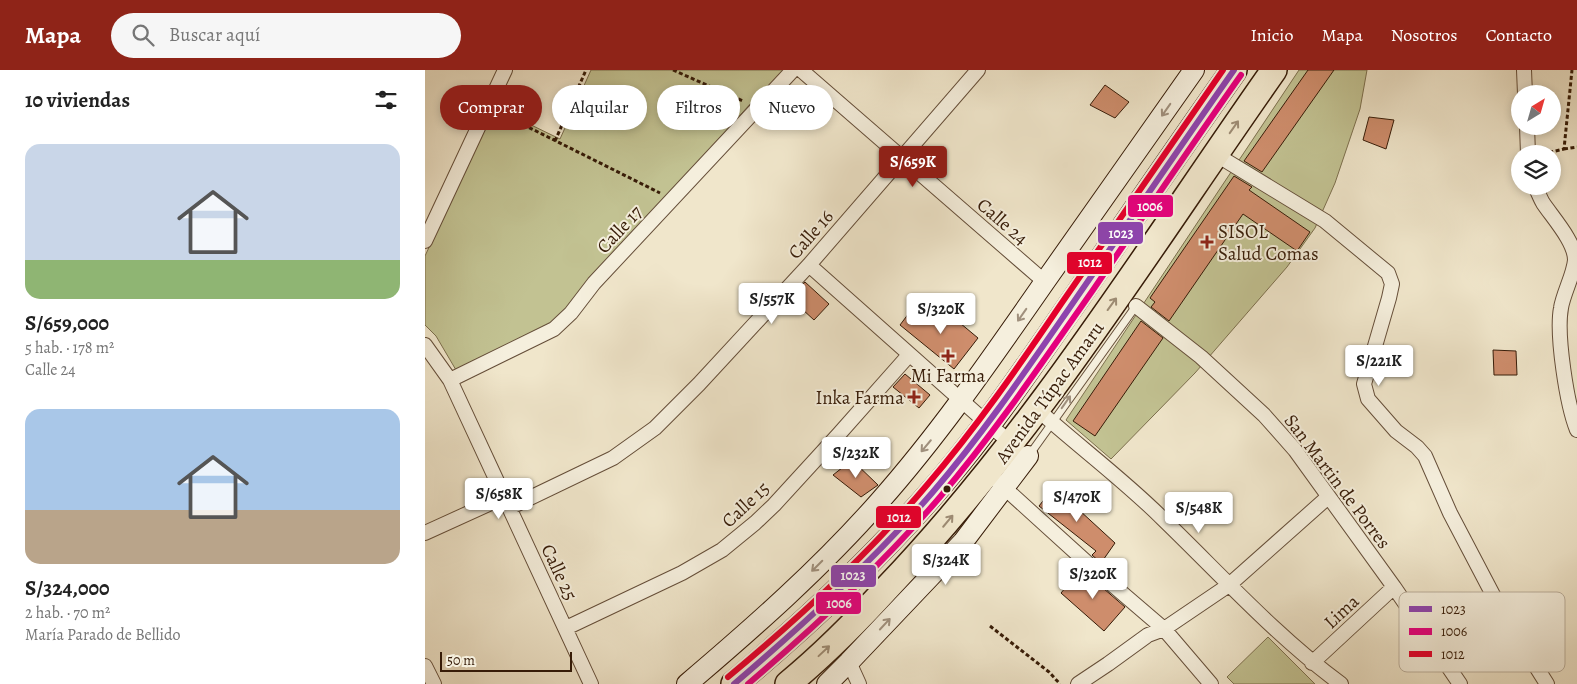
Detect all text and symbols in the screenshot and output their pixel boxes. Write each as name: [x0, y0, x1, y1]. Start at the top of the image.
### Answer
search box: [111, 13, 461, 58]
text: Mapa: [25, 19, 81, 51]
icon: search: [129, 21, 157, 49]
text: Buscar aquí: [169, 22, 260, 48]
text: Inicio: [1250, 23, 1293, 47]
text: Mapa: [1321, 23, 1363, 47]
text: Nosotros: [1391, 23, 1457, 47]
text: Contacto: [1485, 23, 1552, 47]
chip: Comprar: [440, 85, 542, 130]
chip: Alquilar: [552, 85, 647, 130]
chip: Filtros: [657, 85, 740, 130]
chip: Nuevo: [750, 85, 833, 130]
north arrow: [1511, 85, 1561, 135]
map controls: [1511, 85, 1561, 195]
text: 10 viviendas: [25, 86, 130, 114]
icon: filters: [372, 86, 400, 114]
one-way arrow: [1161, 103, 1171, 117]
one-way arrow: [1229, 120, 1239, 134]
button: layers: [1511, 145, 1561, 195]
pin: S/659K: [872, 146, 954, 188]
text: S/659K: [890, 151, 936, 173]
icon: home: [168, 177, 258, 267]
street label: Calle 24: [971, 192, 1034, 251]
line badge: 1006: [1127, 194, 1174, 218]
text: 1006: [1137, 197, 1163, 216]
street label: Calle 17: [591, 200, 649, 259]
street label: Calle 16: [782, 204, 840, 265]
place label: SISOL Salud Comas: [1218, 219, 1319, 267]
line badge: 1023: [1097, 221, 1144, 245]
text: 1023: [1109, 224, 1133, 243]
marker: SISOL Salud Comas: [1200, 235, 1214, 249]
line badge: 1012: [1066, 251, 1113, 275]
text: 1012: [1078, 253, 1102, 272]
pin: S/557K: [731, 282, 813, 325]
text: S/557K: [750, 288, 794, 310]
pin: S/320K: [900, 292, 982, 335]
one-way arrow: [1107, 297, 1117, 311]
text: S/320K: [917, 298, 965, 320]
one-way arrow: [1017, 307, 1027, 321]
text: S/659,000: [25, 309, 109, 337]
street label: Avenida Túpac Amaru: [989, 316, 1111, 470]
text: 5 hab. · 178 m²: [25, 337, 114, 359]
pin: S/221K: [1338, 344, 1420, 387]
marker: Mi Farma: [942, 350, 954, 362]
text: S/221K: [1356, 350, 1402, 372]
text: Calle 24: [25, 359, 75, 381]
place label: Mi Farma: [911, 363, 986, 389]
place label: Inka Farma: [816, 385, 904, 411]
marker: Inka Farma: [908, 391, 920, 403]
one-way arrow: [1061, 396, 1071, 410]
street label: San Martin de Porres: [1278, 409, 1397, 554]
pin: S/232K: [815, 436, 897, 479]
one-way arrow: [921, 439, 932, 452]
icon: home: [168, 442, 258, 532]
text: S/232K: [833, 442, 879, 464]
street label: Calle 15: [716, 476, 775, 534]
pin: S/658K: [458, 478, 540, 520]
pin: S/470K: [1036, 480, 1118, 523]
text: S/658K: [476, 483, 522, 505]
unlabelled marker: [942, 484, 952, 494]
text: S/470K: [1054, 486, 1100, 508]
pin: S/548K: [1158, 492, 1240, 534]
text: S/548K: [1176, 497, 1222, 519]
line badge: 1012: [875, 505, 922, 529]
text: 1012: [887, 508, 911, 527]
one-way arrow: [942, 515, 954, 528]
street label: Calle 25: [535, 540, 583, 605]
pin: S/324K: [905, 544, 987, 586]
text: S/324K: [923, 549, 969, 571]
pin: S/320K: [1052, 558, 1134, 600]
one-way arrow: [811, 560, 824, 572]
text: S/320K: [1069, 563, 1117, 585]
line badge: 1023: [830, 564, 877, 588]
text: 1023: [841, 566, 865, 585]
text: S/324,000: [25, 574, 110, 602]
street label: Lima: [1318, 589, 1365, 635]
line badge: 1006: [815, 591, 862, 615]
legend: [1399, 592, 1565, 672]
text: 1006: [826, 594, 852, 613]
text: 1023: [1441, 600, 1466, 619]
text: 2 hab. · 70 m²: [25, 602, 110, 624]
one-way arrow: [879, 618, 891, 631]
text: 1006: [1441, 622, 1467, 641]
text: María Parado de Bellido: [25, 624, 181, 646]
one-way arrow: [817, 645, 830, 657]
text: 1012: [1441, 645, 1465, 664]
scale bar: [440, 649, 573, 672]
text: 50 m: [447, 651, 475, 670]

